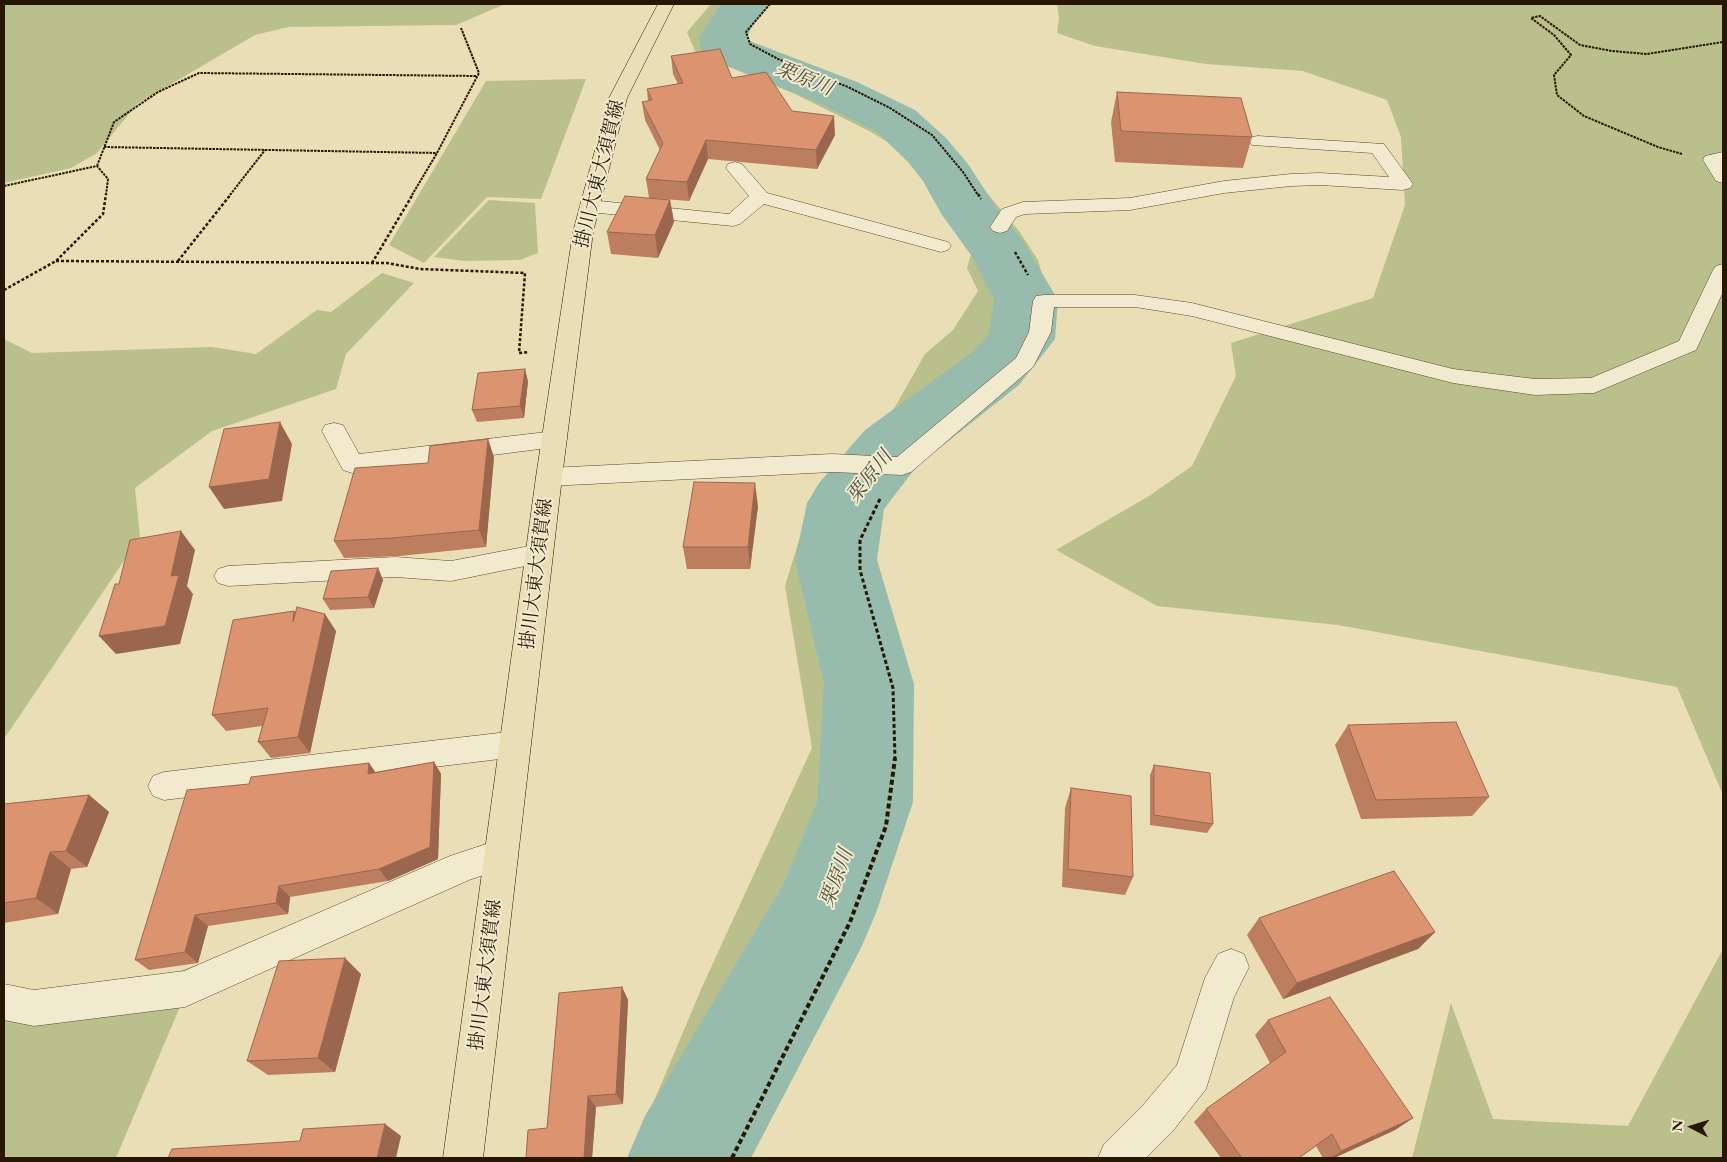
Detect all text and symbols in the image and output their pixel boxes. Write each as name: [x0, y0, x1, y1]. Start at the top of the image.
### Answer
water label: 栗原川: [772, 57, 836, 101]
street label: 掛川大東大須賀線: [571, 97, 629, 251]
water label: 栗原川: [842, 446, 898, 508]
street label: 掛川大東大須賀線: [516, 497, 558, 651]
water label: 栗原川: [815, 846, 859, 910]
street label: 掛川大東大須賀線: [465, 898, 507, 1052]
north arrow: [1667, 1102, 1717, 1152]
text: N: [1668, 1119, 1687, 1132]

